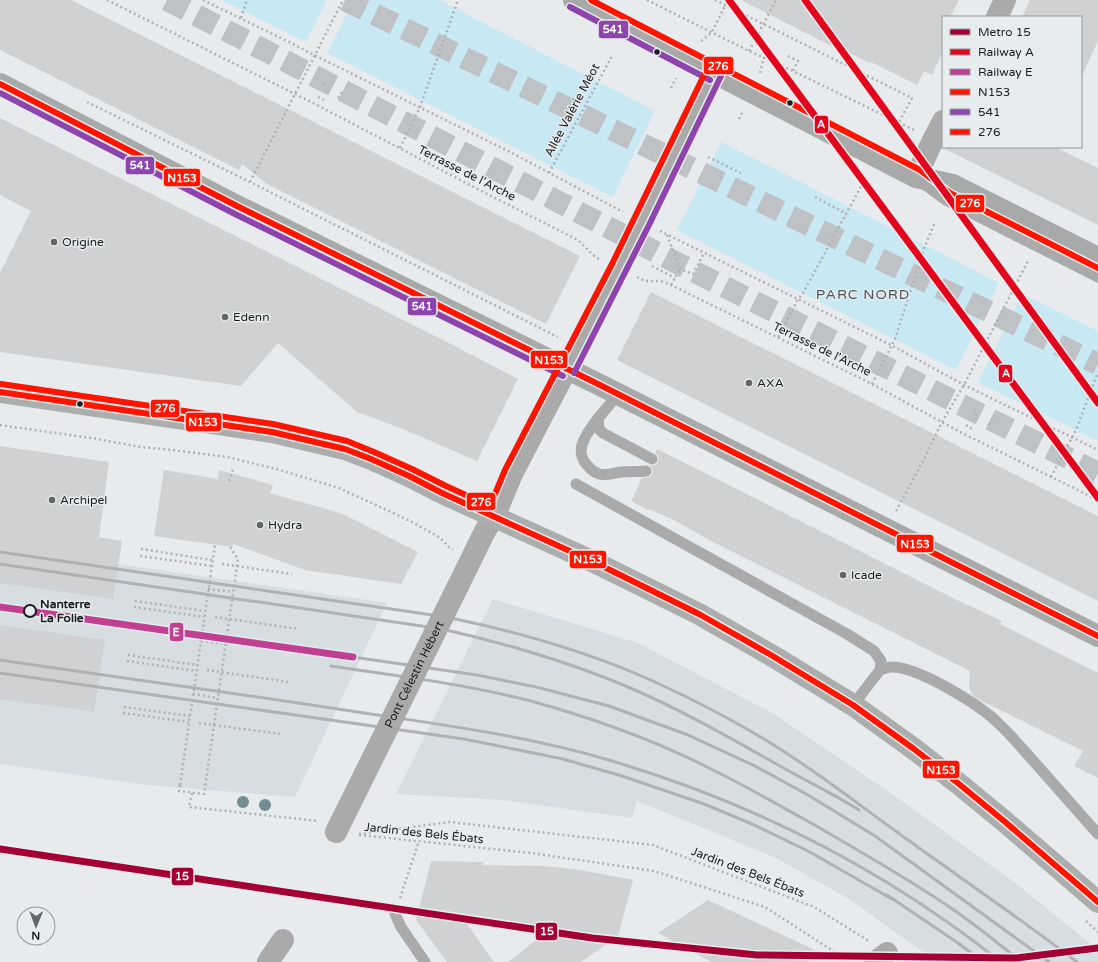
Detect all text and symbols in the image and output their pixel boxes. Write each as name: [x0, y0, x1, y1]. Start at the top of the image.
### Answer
legend: [942, 16, 1082, 148]
line badge: 541: [598, 20, 629, 39]
text: 541: [603, 23, 623, 36]
text: Metro 15: [978, 25, 1031, 39]
text: Railway A: [978, 45, 1034, 59]
unlabelled marker: [652, 47, 662, 57]
line badge: 276: [703, 56, 734, 75]
text: 276: [708, 60, 728, 73]
street label: Allée Valérie Méot: [542, 61, 603, 159]
text: Railway E: [978, 65, 1033, 79]
text: N153: [978, 85, 1010, 99]
unlabelled marker: [785, 98, 795, 108]
text: 541: [978, 105, 1001, 119]
line badge: A: [814, 115, 829, 134]
text: A: [817, 118, 825, 131]
text: 276: [978, 125, 1001, 139]
street label: Terrasse de l'Arche: [416, 142, 518, 204]
line badge: 541: [125, 156, 155, 175]
text: 541: [130, 159, 150, 172]
line badge: N153: [163, 168, 201, 187]
text: N153: [167, 172, 197, 185]
line badge: 276: [955, 194, 985, 213]
text: 276: [960, 197, 980, 210]
place label: Origine: [62, 235, 104, 249]
marker: Origine: [49, 237, 59, 247]
district label: PARC NORD: [816, 286, 910, 303]
line badge: 541: [407, 297, 437, 316]
text: 541: [412, 300, 432, 313]
place label: Edenn: [233, 310, 269, 324]
marker: Edenn: [220, 312, 230, 322]
street label: Terrasse de l'Arche: [771, 319, 874, 379]
line badge: N153: [530, 350, 568, 369]
text: N153: [534, 354, 564, 367]
line badge: A: [998, 364, 1013, 383]
text: A: [1002, 367, 1010, 380]
place label: AXA: [757, 376, 784, 390]
marker: AXA: [744, 378, 754, 388]
unlabelled marker: [75, 399, 85, 409]
line badge: 276: [150, 399, 180, 418]
text: 276: [155, 402, 175, 415]
line badge: N153: [185, 412, 222, 432]
text: N153: [188, 416, 218, 429]
line badge: 276: [466, 492, 496, 511]
place label: Archipel: [60, 493, 107, 507]
marker: Archipel: [47, 495, 57, 505]
text: 276: [471, 496, 491, 509]
place label: Hydra: [268, 518, 302, 532]
marker: Hydra: [255, 520, 265, 530]
line badge: N153: [896, 534, 934, 553]
text: N153: [900, 538, 930, 551]
line badge: N153: [569, 550, 607, 569]
text: N153: [573, 553, 603, 566]
place label: Icade: [851, 568, 882, 582]
marker: Icade: [838, 570, 848, 580]
place label: Nanterre La Folie: [40, 597, 91, 625]
marker: Nanterre La Folie: [23, 604, 37, 618]
street label: Pont Célestin Hébert: [382, 618, 447, 730]
line badge: E: [169, 622, 184, 642]
text: E: [172, 626, 180, 639]
line badge: N153: [922, 760, 960, 779]
text: N153: [926, 764, 956, 777]
street label: Jardin des Bels Ébats: [364, 820, 485, 846]
street label: Jardin des Bels Ébats: [689, 844, 807, 900]
line badge: 15: [171, 867, 194, 886]
text: 15: [175, 870, 189, 883]
north arrow: [16, 906, 56, 946]
line badge: 15: [535, 922, 558, 941]
text: 15: [540, 925, 554, 938]
text: N: [31, 929, 40, 942]

